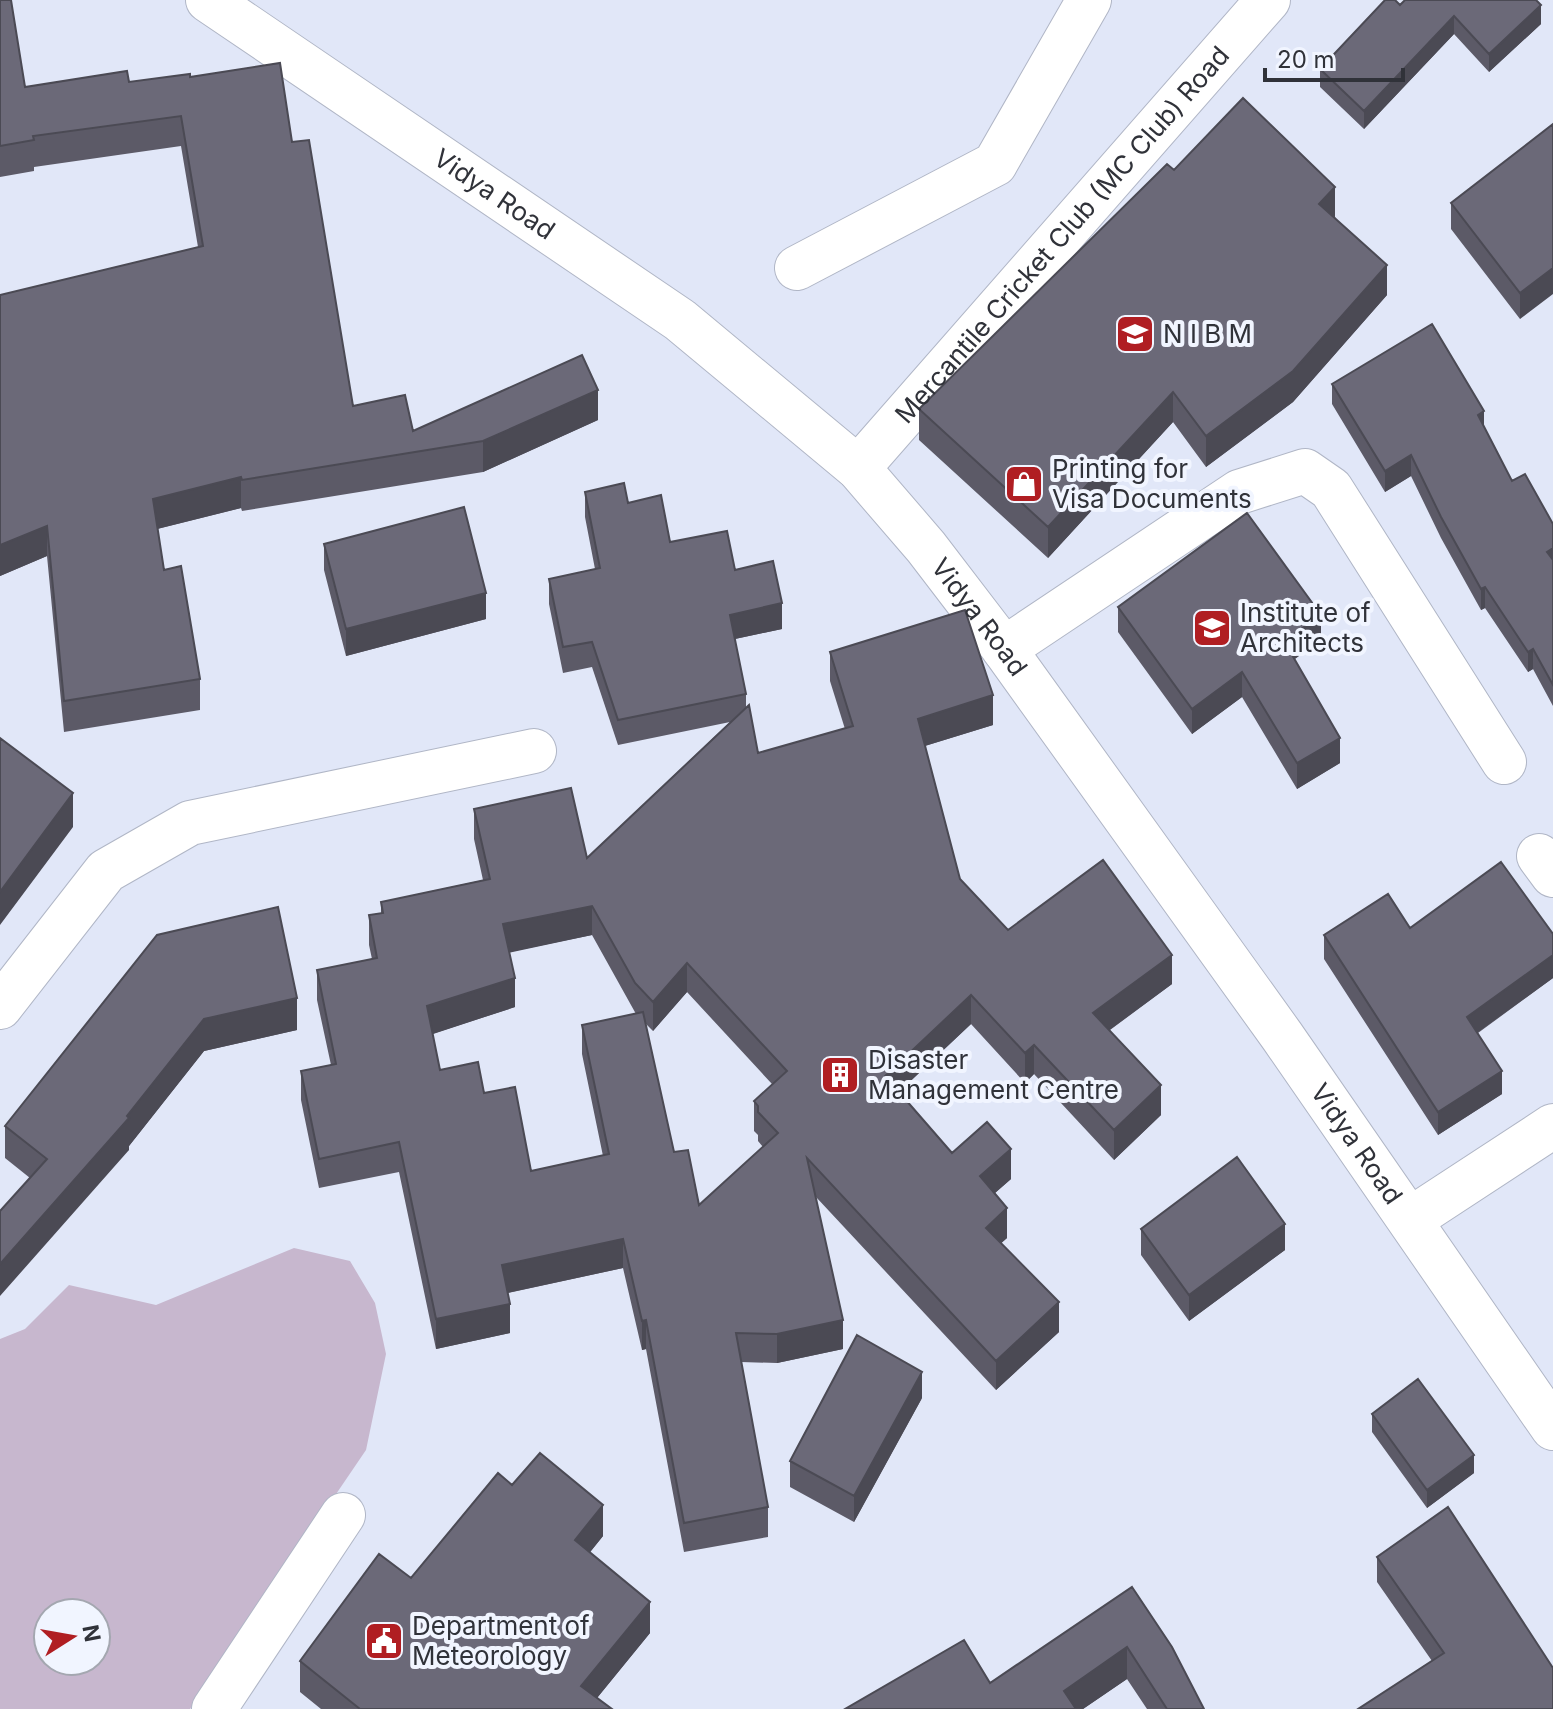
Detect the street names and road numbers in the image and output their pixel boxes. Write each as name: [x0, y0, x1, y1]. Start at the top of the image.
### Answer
street label: Mercantile Cricket Club (MC Club) Road: [889, 40, 1235, 429]
street label: Vidya Road: [428, 142, 561, 246]
street label: Vidya Road: [925, 552, 1034, 682]
street label: Vidya Road: [1305, 1077, 1409, 1210]

